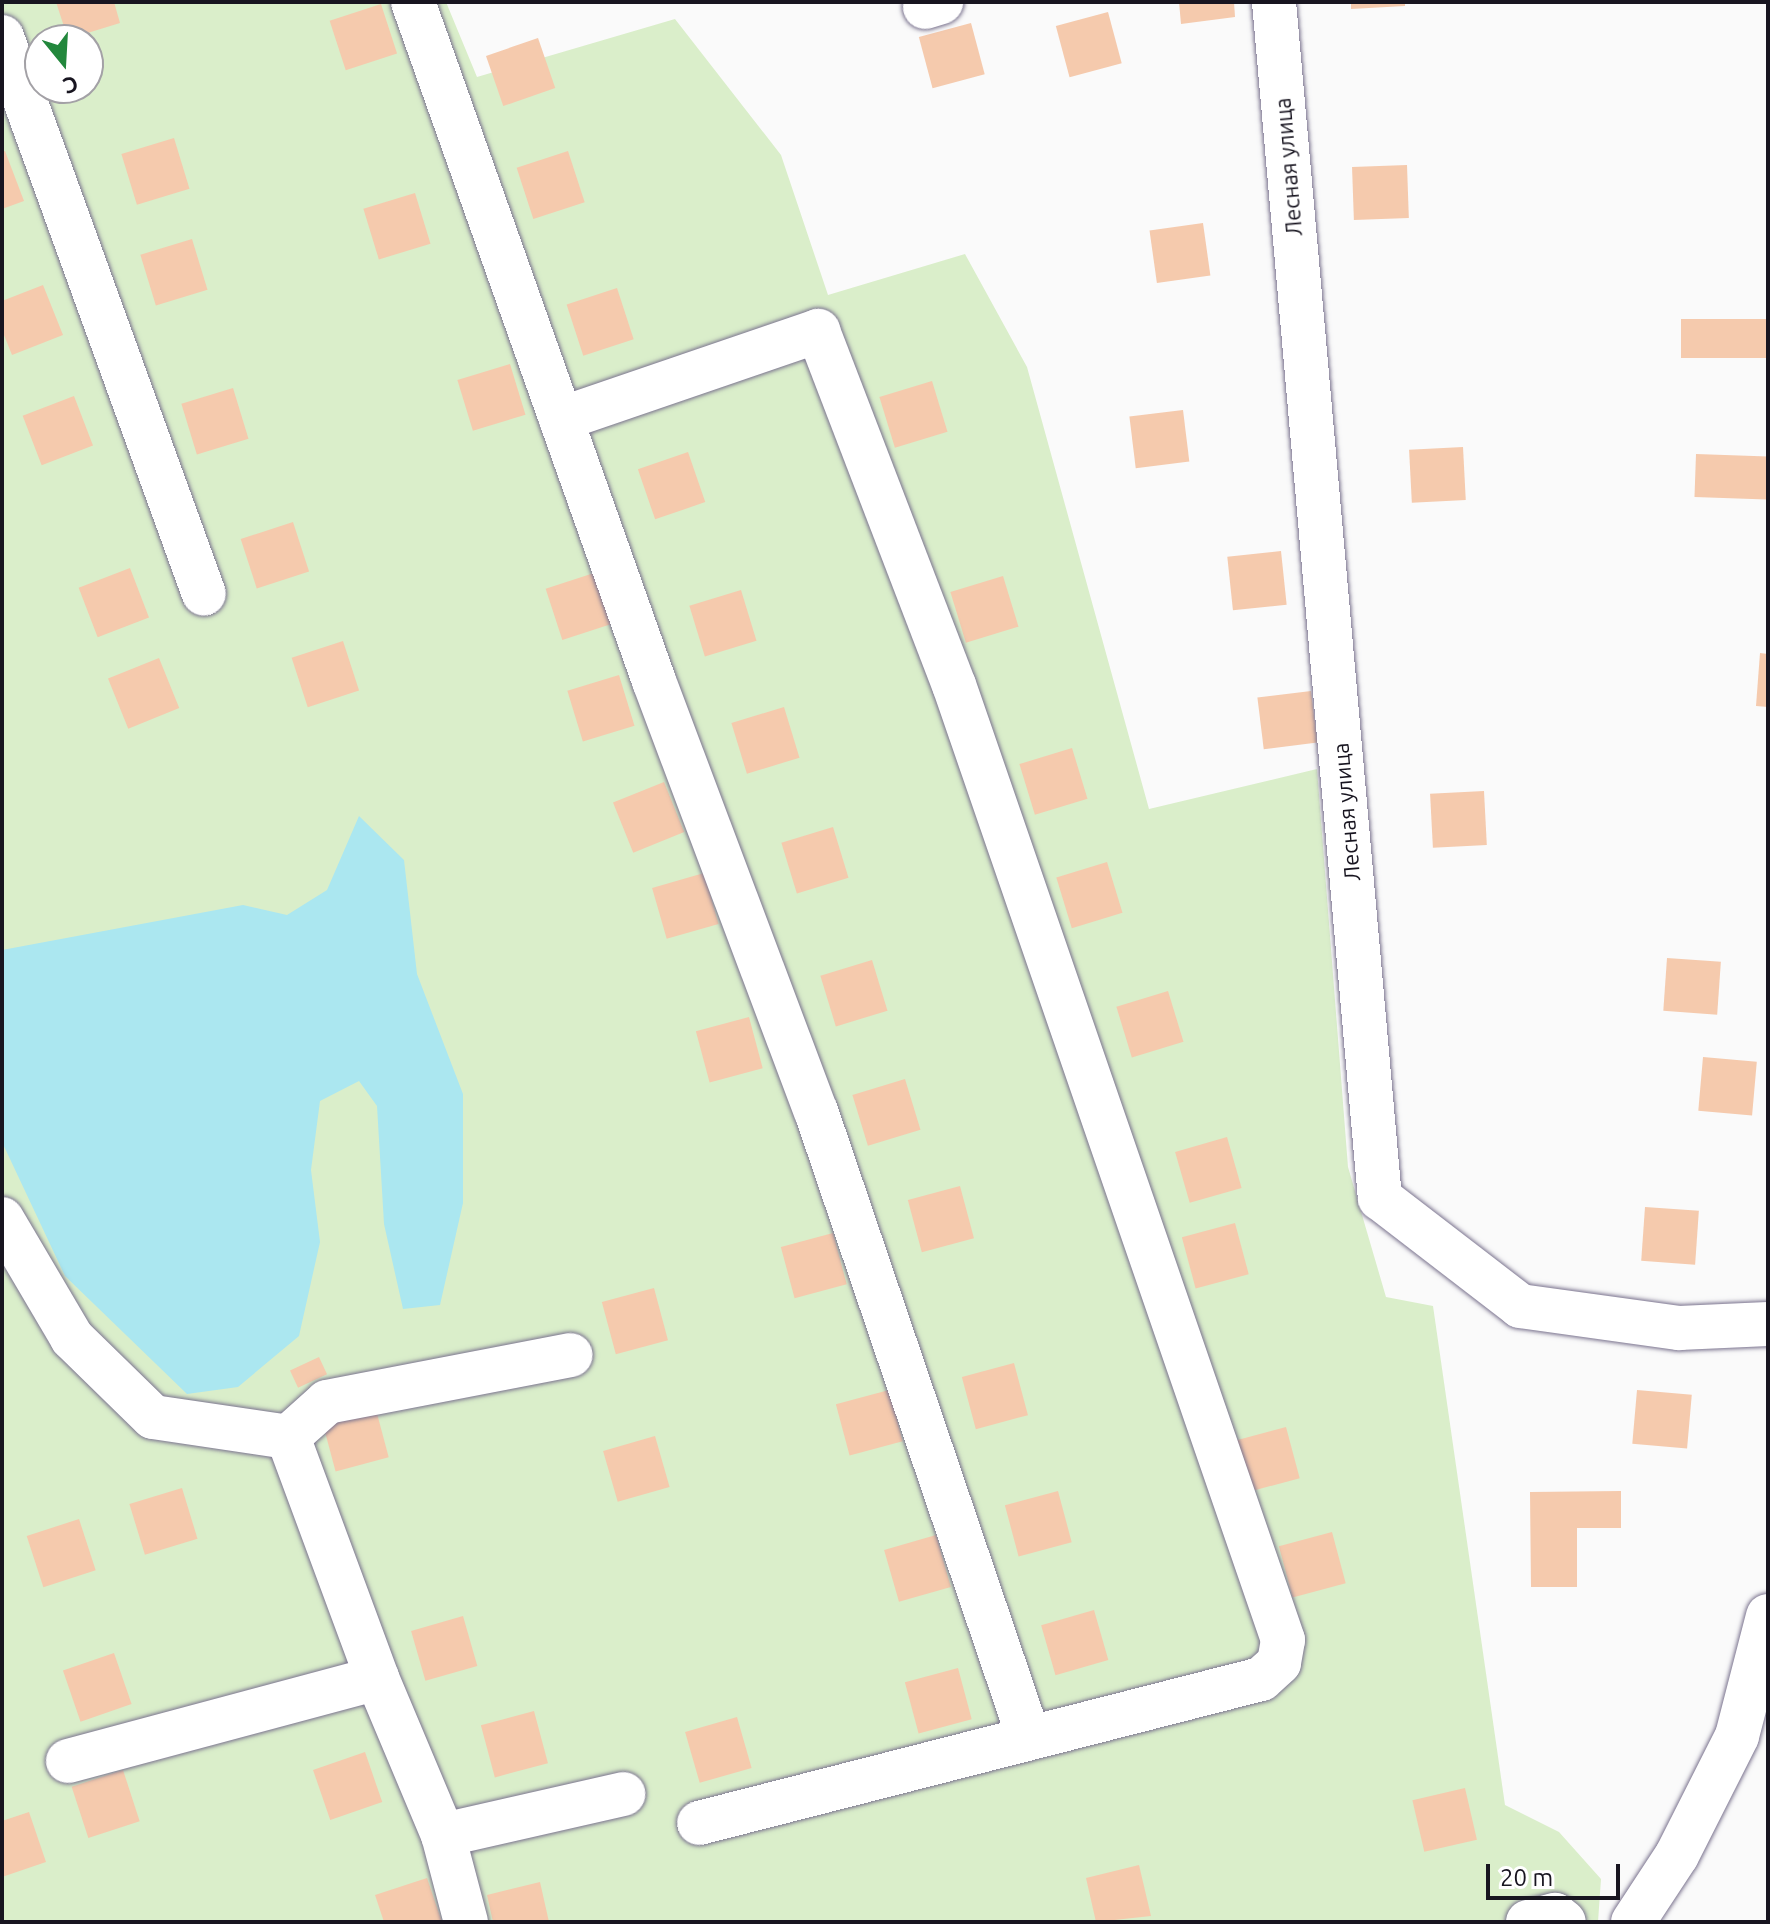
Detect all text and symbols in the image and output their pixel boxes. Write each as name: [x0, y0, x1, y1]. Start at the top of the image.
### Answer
north arrow: [24, 24, 104, 104]
text: С: [60, 71, 82, 99]
street label: Лесная улица: [1269, 97, 1307, 237]
street label: Лесная улица: [1327, 742, 1365, 882]
scale bar: [1490, 1848, 1624, 1898]
text: 20 m: [1500, 1864, 1553, 1891]

